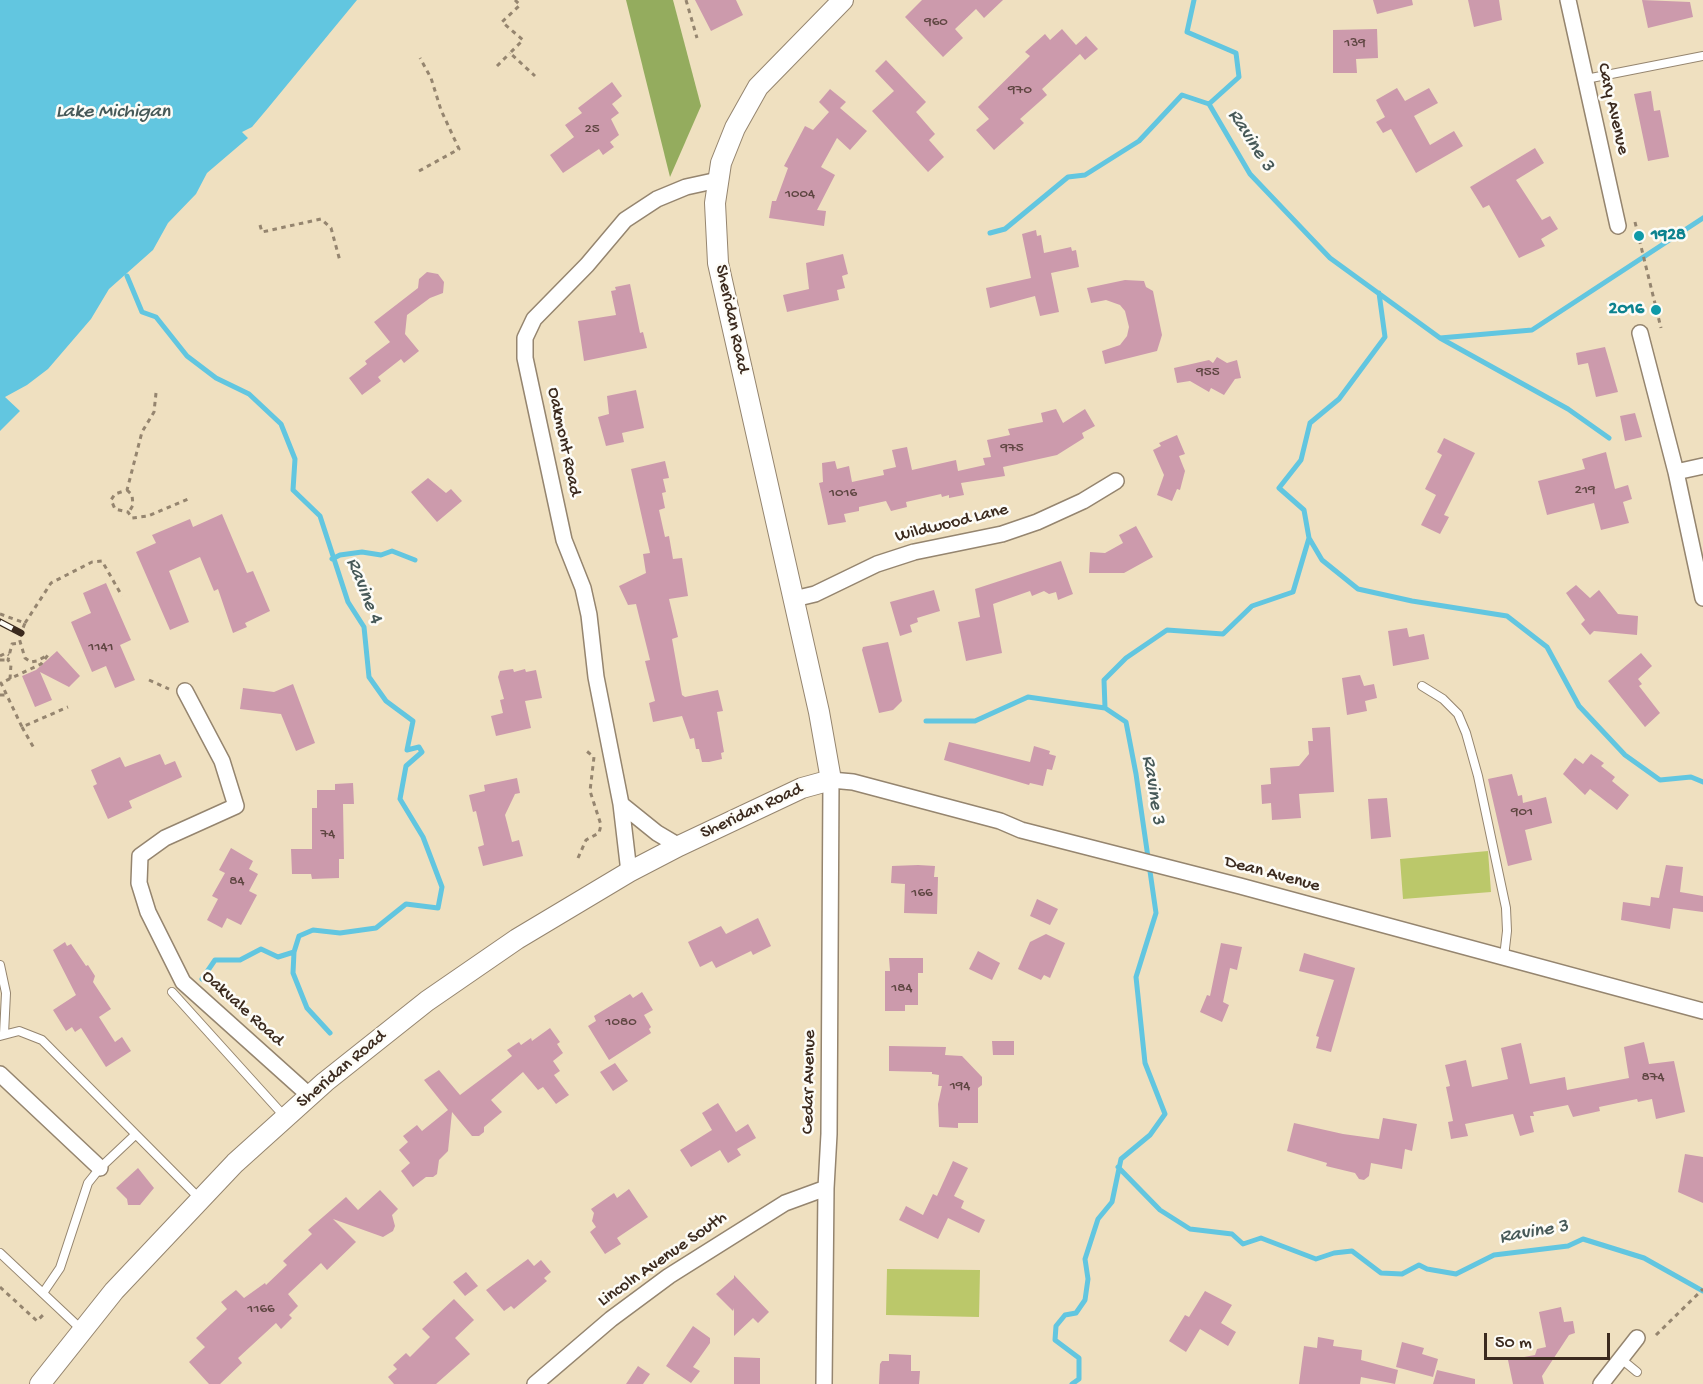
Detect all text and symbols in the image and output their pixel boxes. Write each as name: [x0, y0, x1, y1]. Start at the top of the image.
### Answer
house number: 960: [924, 14, 948, 32]
house number: 139: [1344, 35, 1366, 53]
street label: Cary Avenue: [1591, 61, 1633, 157]
house number: 970: [1008, 82, 1032, 100]
water label: Lake Michigan: [56, 101, 170, 125]
water label: Ravine 3: [1221, 105, 1279, 177]
house number: 25: [584, 121, 600, 139]
house number: 1004: [785, 186, 815, 204]
place label: 1928: [1651, 225, 1686, 247]
marker: 1928: [1632, 229, 1646, 243]
street label: Sheridan Road: [709, 263, 753, 375]
place label: 2016: [1609, 299, 1644, 321]
marker: 2016: [1649, 303, 1663, 317]
house number: 955: [1196, 364, 1220, 382]
street label: Oakmont Road: [541, 386, 585, 498]
house number: 975: [1000, 440, 1024, 458]
house number: 219: [1575, 482, 1595, 500]
house number: 1016: [829, 485, 857, 503]
street label: Wildwood Lane: [893, 500, 1011, 548]
water label: Ravine 4: [339, 555, 387, 627]
house number: 1141: [88, 639, 114, 657]
water label: Ravine 3: [1135, 754, 1169, 826]
street label: Sheridan Road: [697, 779, 807, 845]
house number: 901: [1511, 804, 1533, 822]
house number: 74: [321, 826, 335, 844]
street label: Dean Avenue: [1222, 852, 1322, 898]
house number: 84: [229, 873, 245, 891]
house number: 166: [911, 885, 933, 903]
street label: Oakvale Road: [196, 966, 288, 1052]
house number: 184: [891, 980, 913, 998]
house number: 1080: [605, 1014, 637, 1032]
street label: Sheridan Road: [293, 1026, 391, 1114]
street label: Cedar Avenue: [798, 1030, 822, 1134]
house number: 874: [1641, 1069, 1665, 1087]
house number: 194: [950, 1078, 970, 1096]
street label: Lincoln Avenue South: [594, 1207, 732, 1313]
water label: Ravine 3: [1498, 1215, 1570, 1251]
house number: 1166: [247, 1301, 275, 1319]
scale bar: [1487, 1321, 1613, 1359]
text: 50 m: [1495, 1333, 1532, 1354]

